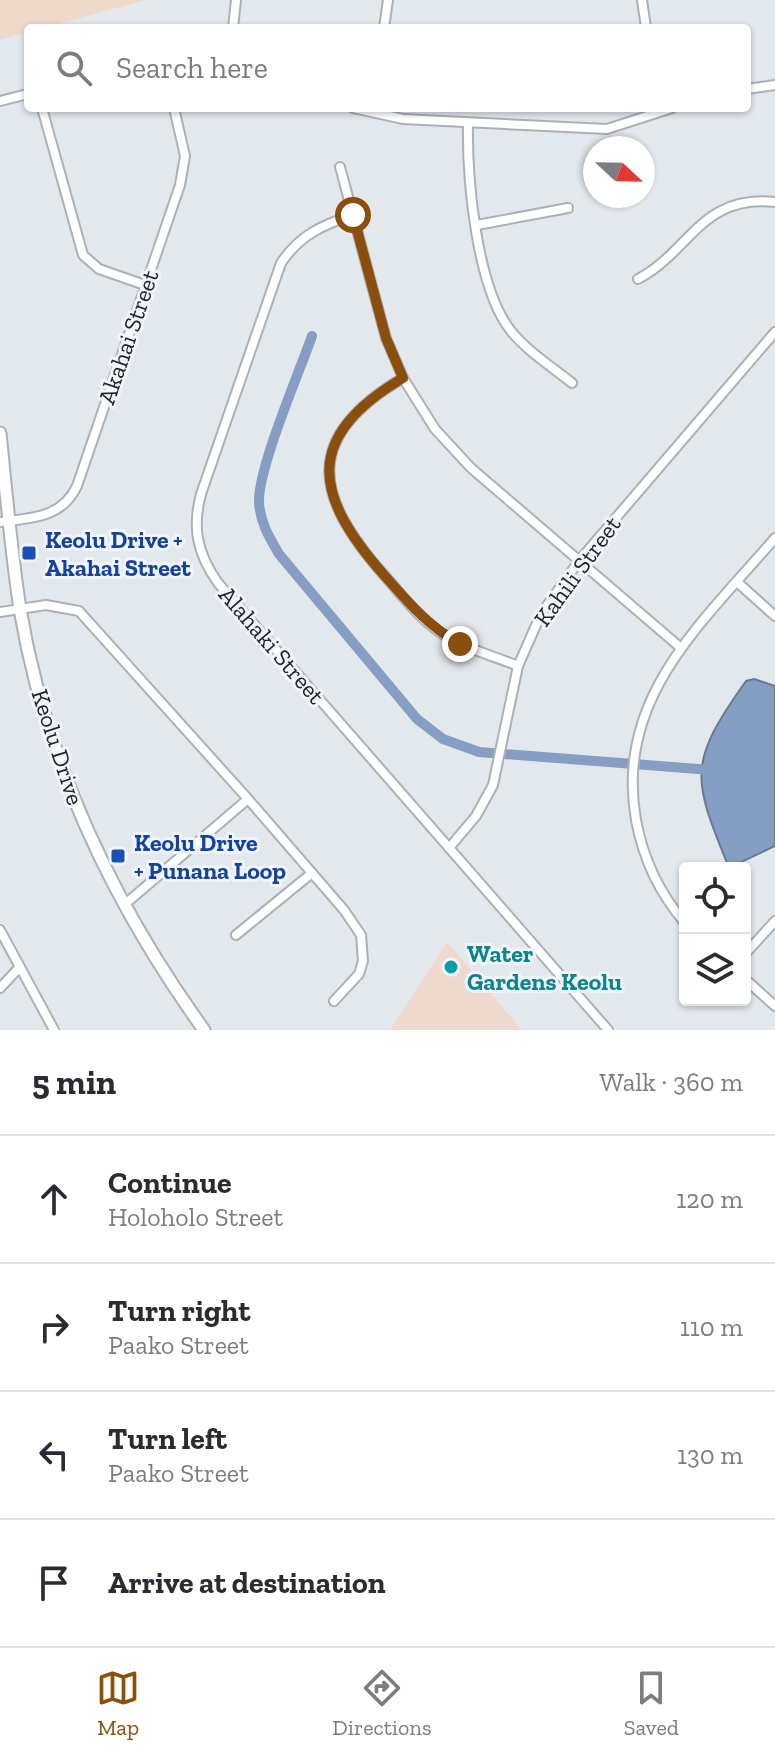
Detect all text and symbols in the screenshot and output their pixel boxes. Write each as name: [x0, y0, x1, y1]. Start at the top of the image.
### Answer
search box: [24, 24, 751, 112]
icon: search: [52, 46, 96, 90]
text: Search here: [116, 50, 268, 86]
north arrow: [583, 136, 655, 208]
route start: [335, 197, 371, 233]
street label: Akahai Street: [91, 266, 165, 408]
street label: Kahili Street: [527, 510, 627, 632]
place label: Keolu Drive + Akahai Street: [45, 525, 191, 582]
marker: Keolu Drive + Akahai Street: [20, 544, 38, 562]
street label: Alahaki Street: [213, 580, 331, 710]
route end: [442, 626, 478, 662]
street label: Keolu Drive: [26, 685, 90, 809]
place label: Keolu Drive + Punana Loop: [134, 828, 286, 885]
marker: Keolu Drive + Punana Loop: [109, 847, 127, 865]
map controls: [679, 862, 751, 1006]
button: locate: [679, 862, 751, 934]
button: layers: [679, 934, 751, 1006]
place label: Water Gardens Keolu: [467, 939, 622, 996]
marker: Water Gardens Keolu: [442, 958, 460, 976]
text: 5 min: [32, 1062, 116, 1103]
text: Walk · 360 m: [600, 1066, 743, 1098]
text: Continue: [108, 1165, 232, 1201]
icon: ahead: [32, 1177, 76, 1221]
text: 120 m: [676, 1183, 743, 1215]
text: Holoholo Street: [108, 1201, 283, 1233]
text: Turn right: [108, 1293, 250, 1329]
icon: right: [32, 1305, 76, 1349]
text: 110 m: [680, 1311, 743, 1343]
text: Paako Street: [108, 1329, 249, 1361]
text: Turn left: [108, 1421, 227, 1457]
icon: left: [32, 1433, 76, 1477]
text: 130 m: [677, 1439, 743, 1471]
text: Paako Street: [108, 1457, 249, 1489]
icon: arrive: [32, 1561, 76, 1605]
text: Arrive at destination: [108, 1565, 385, 1601]
tab: Map: [96, 1666, 140, 1741]
tab: Directions: [332, 1666, 432, 1741]
tab: Saved: [624, 1666, 679, 1741]

